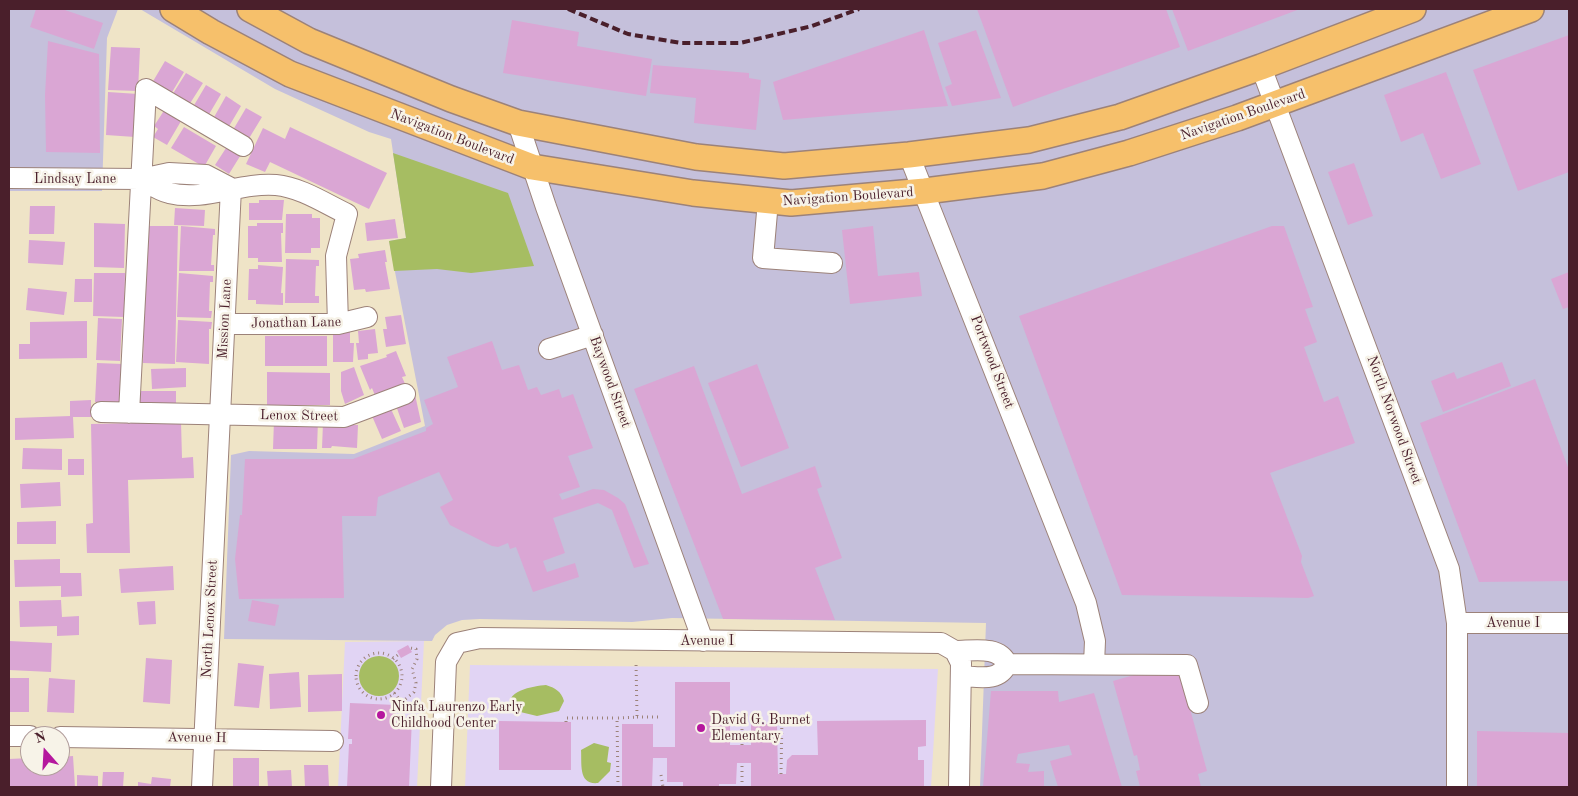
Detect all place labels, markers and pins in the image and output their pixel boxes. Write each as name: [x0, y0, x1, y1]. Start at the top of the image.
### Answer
place label: Ninfa Laurenzo Early Childhood Center: [391, 699, 523, 732]
marker: Ninfa Laurenzo Early Childhood Center: [375, 709, 387, 721]
place label: David G. Burnet Elementary: [711, 712, 811, 744]
marker: David G. Burnet Elementary: [695, 722, 707, 734]

